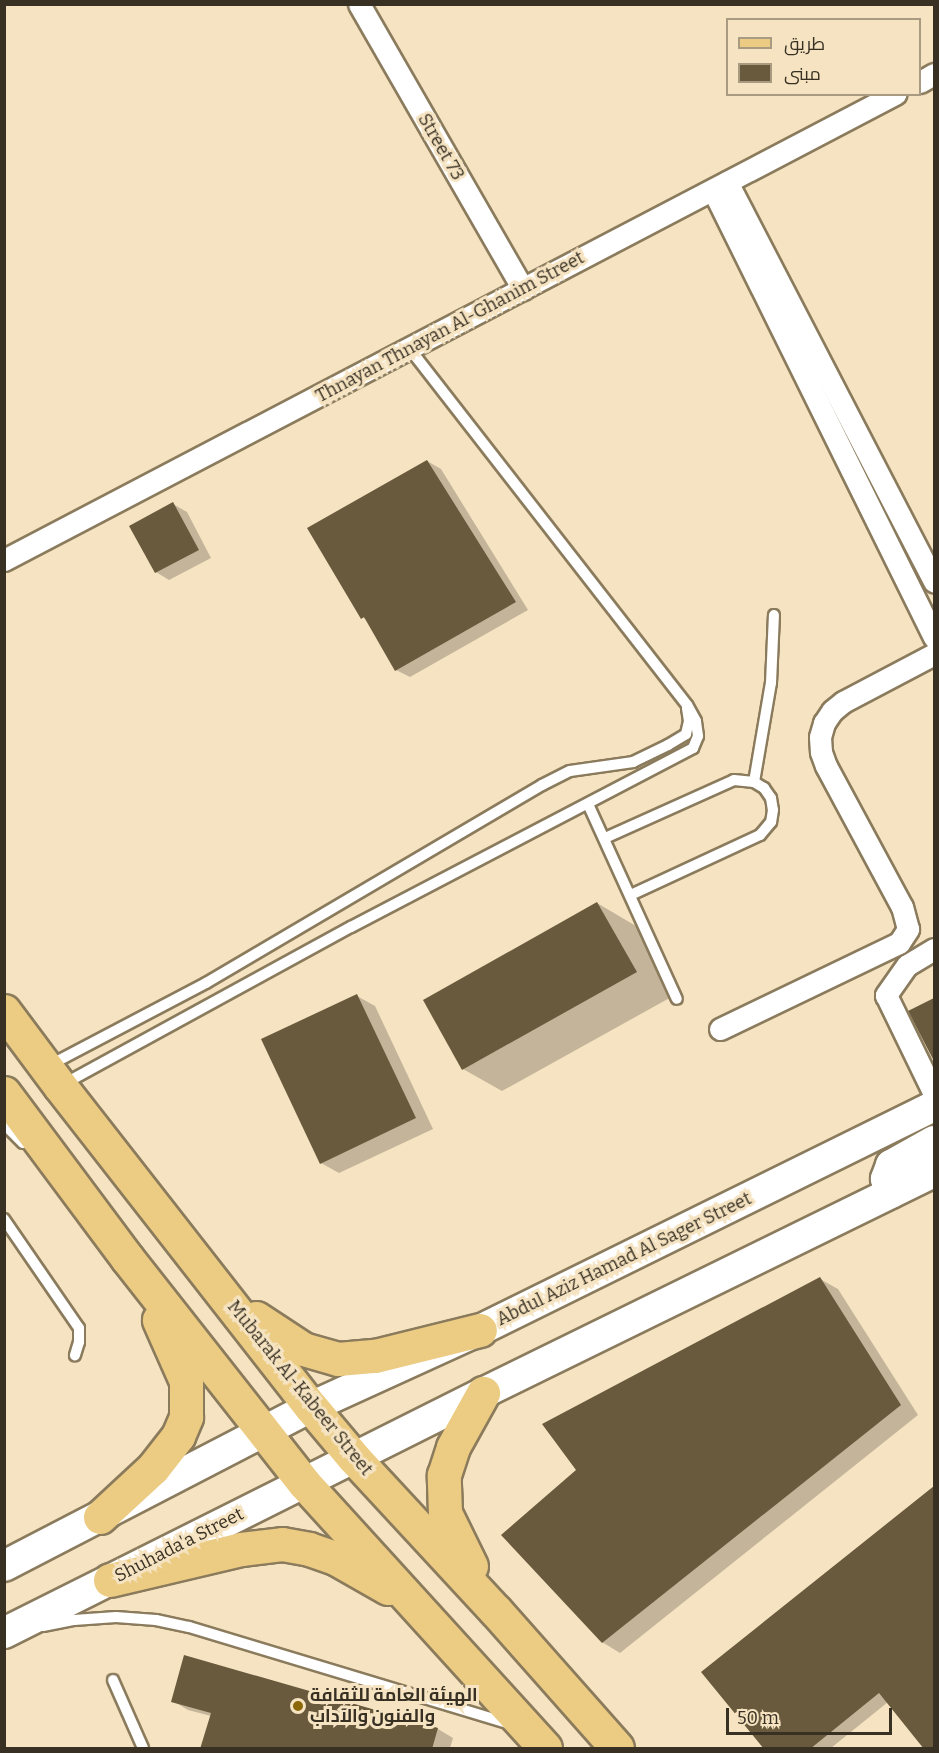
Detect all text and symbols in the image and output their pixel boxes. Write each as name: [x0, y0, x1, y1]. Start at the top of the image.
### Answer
legend: [726, 18, 921, 96]
text: طريق: [784, 33, 825, 55]
text: مبنى: [784, 63, 821, 85]
street label: Street 73: [413, 110, 469, 184]
street label: Thnayan Thnayan Al-Ghanim Street: [312, 247, 588, 407]
street label: Abdul Aziz Hamad Al Sager Street: [493, 1188, 755, 1330]
street label: Mubarak Al-Kabeer Street: [223, 1296, 377, 1480]
street label: Shuhada'a Street: [111, 1503, 247, 1587]
place label: الهيئة العامة للثقافة والفنون والآداب: [310, 1685, 478, 1728]
scale bar: [729, 1696, 896, 1734]
marker: الهيئة العامة للثقافة والفنون والآداب: [291, 1699, 305, 1713]
text: 50 m: [737, 1707, 779, 1729]

